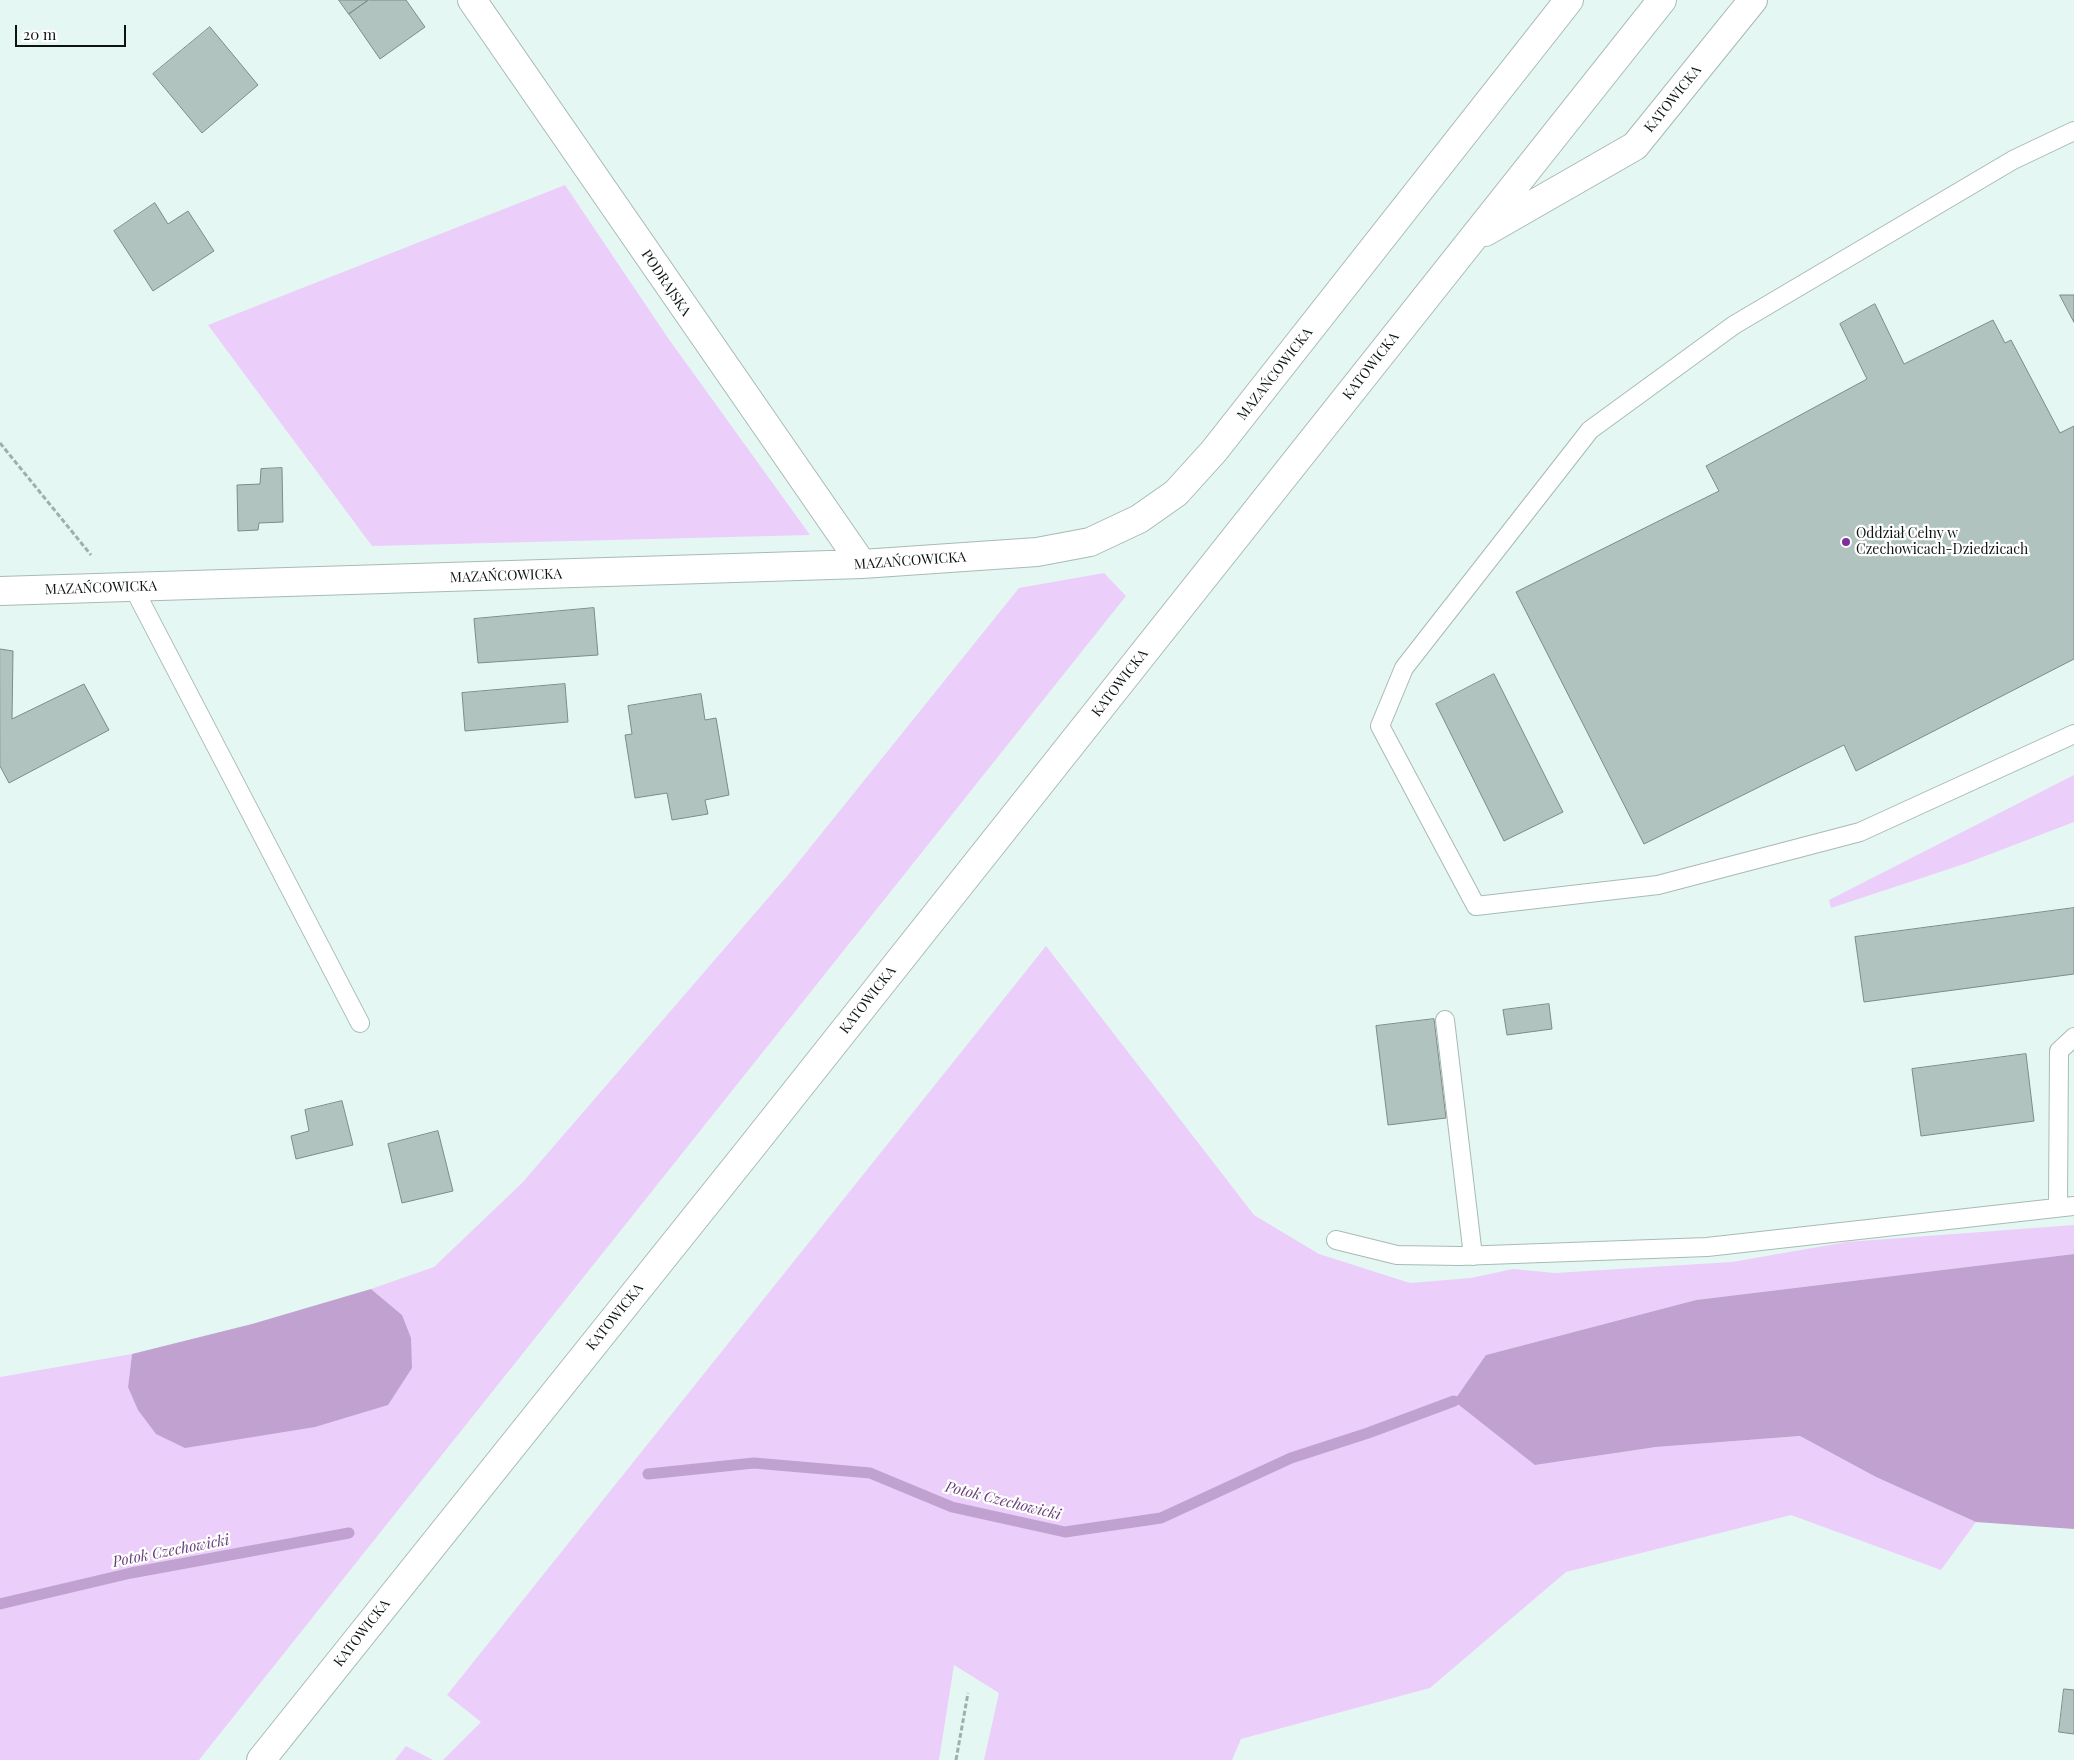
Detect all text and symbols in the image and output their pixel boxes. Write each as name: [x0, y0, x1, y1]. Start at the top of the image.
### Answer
scale bar: [18, 15, 129, 47]
text: 20 m: [23, 24, 56, 44]
street label: KATOWICKA: [1641, 62, 1705, 136]
street label: PODRAJSKA: [638, 247, 694, 319]
street label: MAZAŃCOWICKA: [1234, 325, 1316, 423]
street label: KATOWICKA: [1339, 329, 1403, 403]
place label: Oddział Celny w Czechowicach-Dziedzicach: [1856, 526, 2028, 558]
marker: Oddział Celny w Czechowicach-Dziedzicach: [1840, 536, 1852, 548]
street label: MAZAŃCOWICKA: [853, 549, 967, 573]
street label: MAZAŃCOWICKA: [450, 566, 562, 586]
street label: MAZAŃCOWICKA: [45, 578, 157, 598]
street label: KATOWICKA: [1088, 646, 1152, 720]
street label: KATOWICKA: [836, 963, 900, 1037]
street label: KATOWICKA: [583, 1280, 647, 1354]
water label: Potok Czechowicki: [943, 1478, 1063, 1524]
water label: Potok Czechowicki: [111, 1531, 231, 1571]
street label: KATOWICKA: [330, 1596, 394, 1670]

